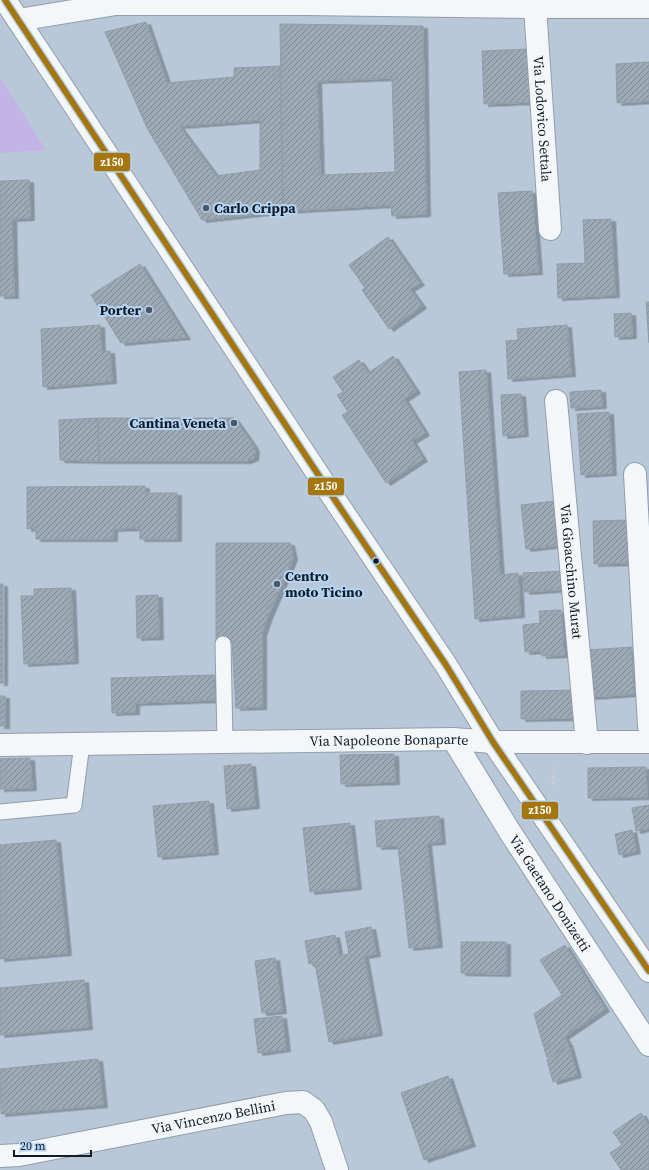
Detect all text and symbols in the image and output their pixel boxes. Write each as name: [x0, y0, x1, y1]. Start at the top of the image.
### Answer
street label: Via Lodovico Settala: [528, 55, 557, 183]
line badge: z150: [93, 152, 131, 172]
text: z150: [101, 155, 124, 170]
place label: Carlo Crippa: [214, 198, 296, 218]
marker: Carlo Crippa: [201, 203, 211, 213]
place label: Porter: [99, 300, 141, 320]
marker: Porter: [144, 305, 154, 315]
place label: Cantina Veneta: [130, 413, 227, 433]
marker: Cantina Veneta: [229, 418, 239, 428]
line badge: z150: [307, 477, 345, 496]
text: z150: [315, 479, 338, 494]
street label: Via Gioacchino Murat: [555, 503, 588, 640]
unlabelled marker: [371, 556, 381, 566]
place label: Centro moto Ticino: [285, 566, 363, 602]
marker: Centro moto Ticino: [272, 579, 282, 589]
street label: Via Napoleone Bonaparte: [309, 729, 469, 751]
line badge: z150: [521, 801, 559, 820]
text: z150: [529, 803, 552, 818]
street label: Via Gaetano Donizetti: [504, 831, 595, 955]
street label: Via Vincenzo Bellini: [150, 1095, 277, 1139]
scale bar: [14, 1132, 91, 1158]
text: 20 m: [20, 1138, 46, 1154]

